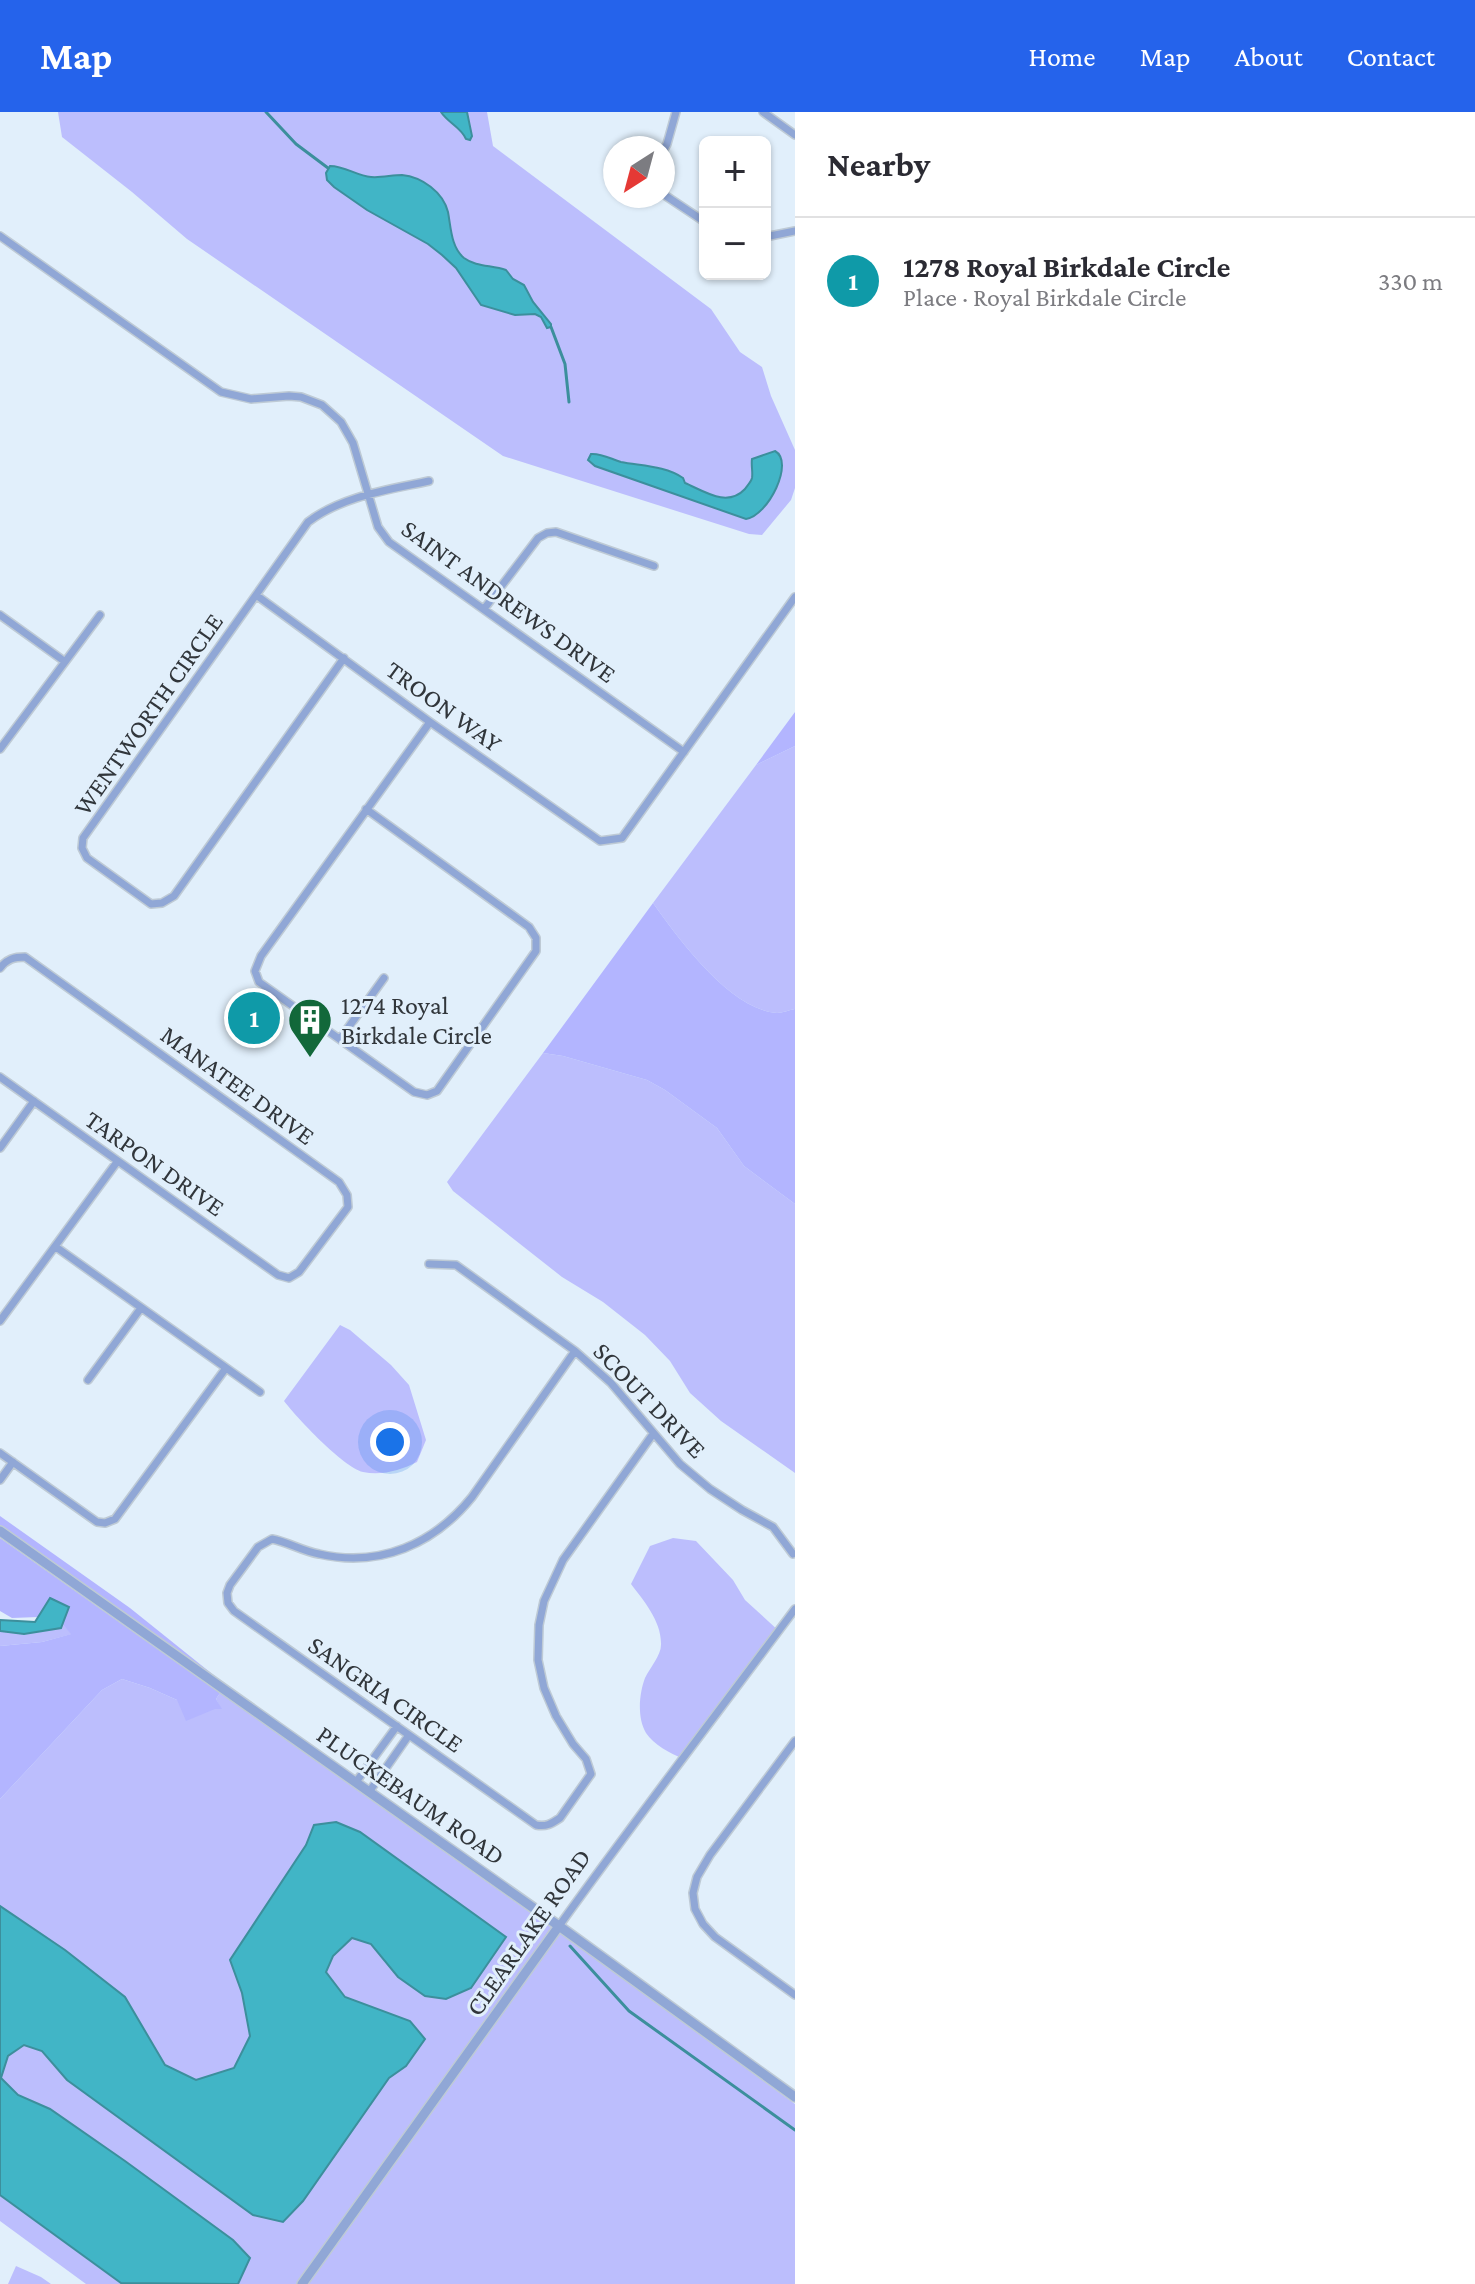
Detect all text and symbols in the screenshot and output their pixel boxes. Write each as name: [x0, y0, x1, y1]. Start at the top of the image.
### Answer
text: Map: [40, 35, 113, 77]
text: Home: [1029, 41, 1096, 72]
text: Map: [1140, 41, 1191, 72]
text: About: [1235, 41, 1303, 72]
text: Contact: [1347, 41, 1435, 72]
north arrow: [603, 136, 675, 208]
map controls: [699, 136, 771, 280]
button: +: [699, 136, 771, 208]
text: Nearby: [827, 146, 930, 183]
button: −: [699, 208, 771, 280]
text: 1278 Royal Birkdale Circle: [903, 250, 1230, 283]
text: 1: [848, 267, 858, 296]
text: 330 m: [1378, 267, 1443, 296]
text: Place · Royal Birkdale Circle: [903, 283, 1186, 312]
street label: SAINT ANDREWS DRIVE: [396, 514, 621, 689]
street label: WENTWORTH CIRCLE: [68, 608, 229, 821]
street label: TROON WAY: [380, 655, 507, 758]
pin: 1: [228, 988, 280, 1048]
place label: 1274 Royal Birkdale Circle: [341, 991, 492, 1050]
building icon: 1274 Royal Birkdale Circle: [286, 996, 334, 1059]
street label: MANATEE DRIVE: [155, 1020, 320, 1151]
street label: TARPON DRIVE: [79, 1105, 230, 1222]
street label: SCOUT DRIVE: [587, 1337, 712, 1464]
your location: [370, 1422, 410, 1462]
street label: SANGRIA CIRCLE: [303, 1630, 469, 1759]
street label: PLUCKEBAUM ROAD: [311, 1720, 510, 1871]
street label: CLEARLAKE ROAD: [460, 1843, 597, 2021]

